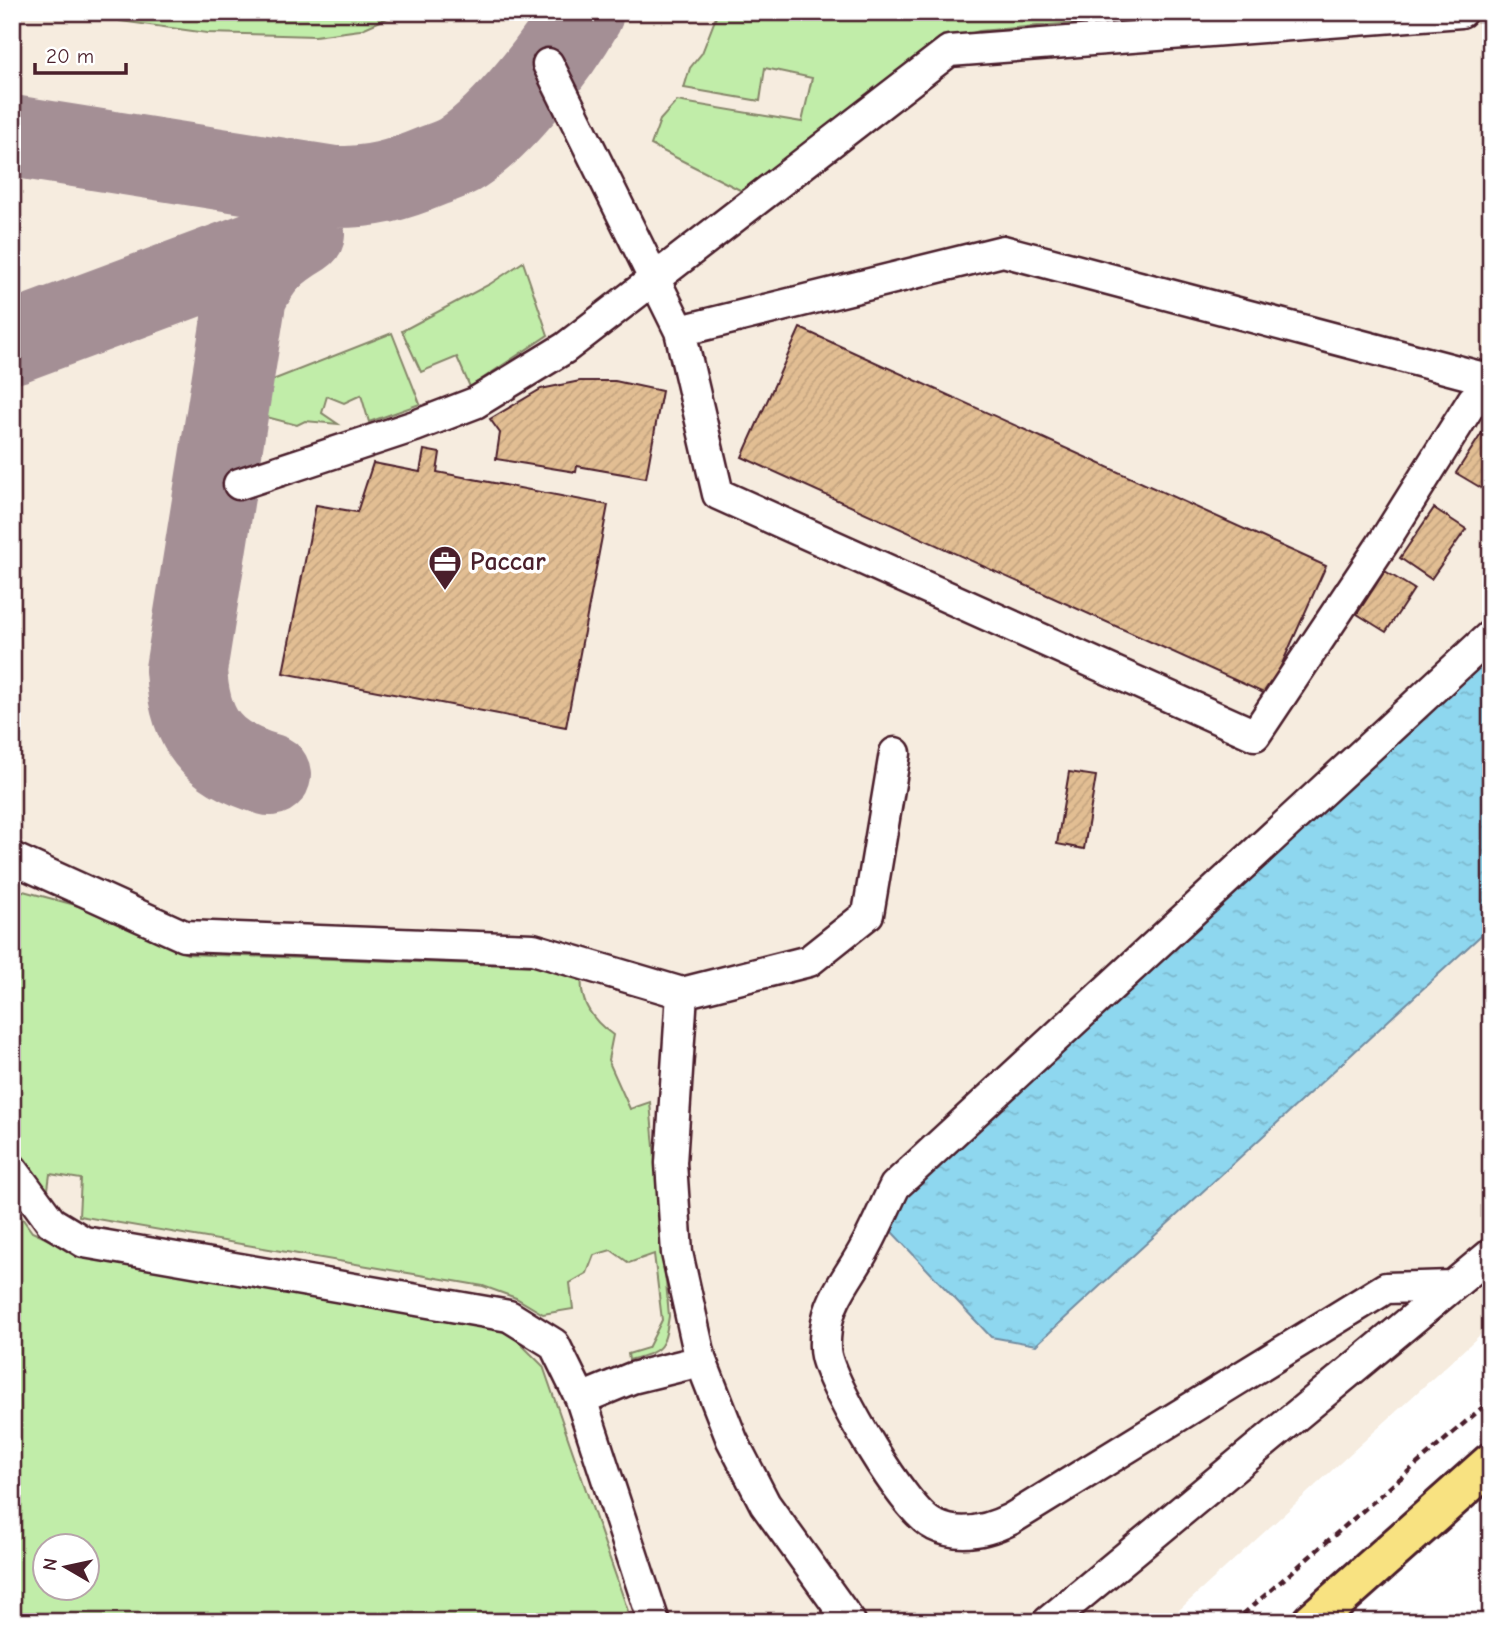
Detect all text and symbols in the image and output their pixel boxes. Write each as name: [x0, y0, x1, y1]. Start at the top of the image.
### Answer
scale bar: [35, 32, 126, 76]
text: 20 m: [46, 44, 94, 68]
office icon: Paccar: [426, 543, 464, 592]
place label: Paccar: [470, 547, 546, 577]
north arrow: [32, 1532, 102, 1602]
text: N: [38, 1557, 62, 1572]

